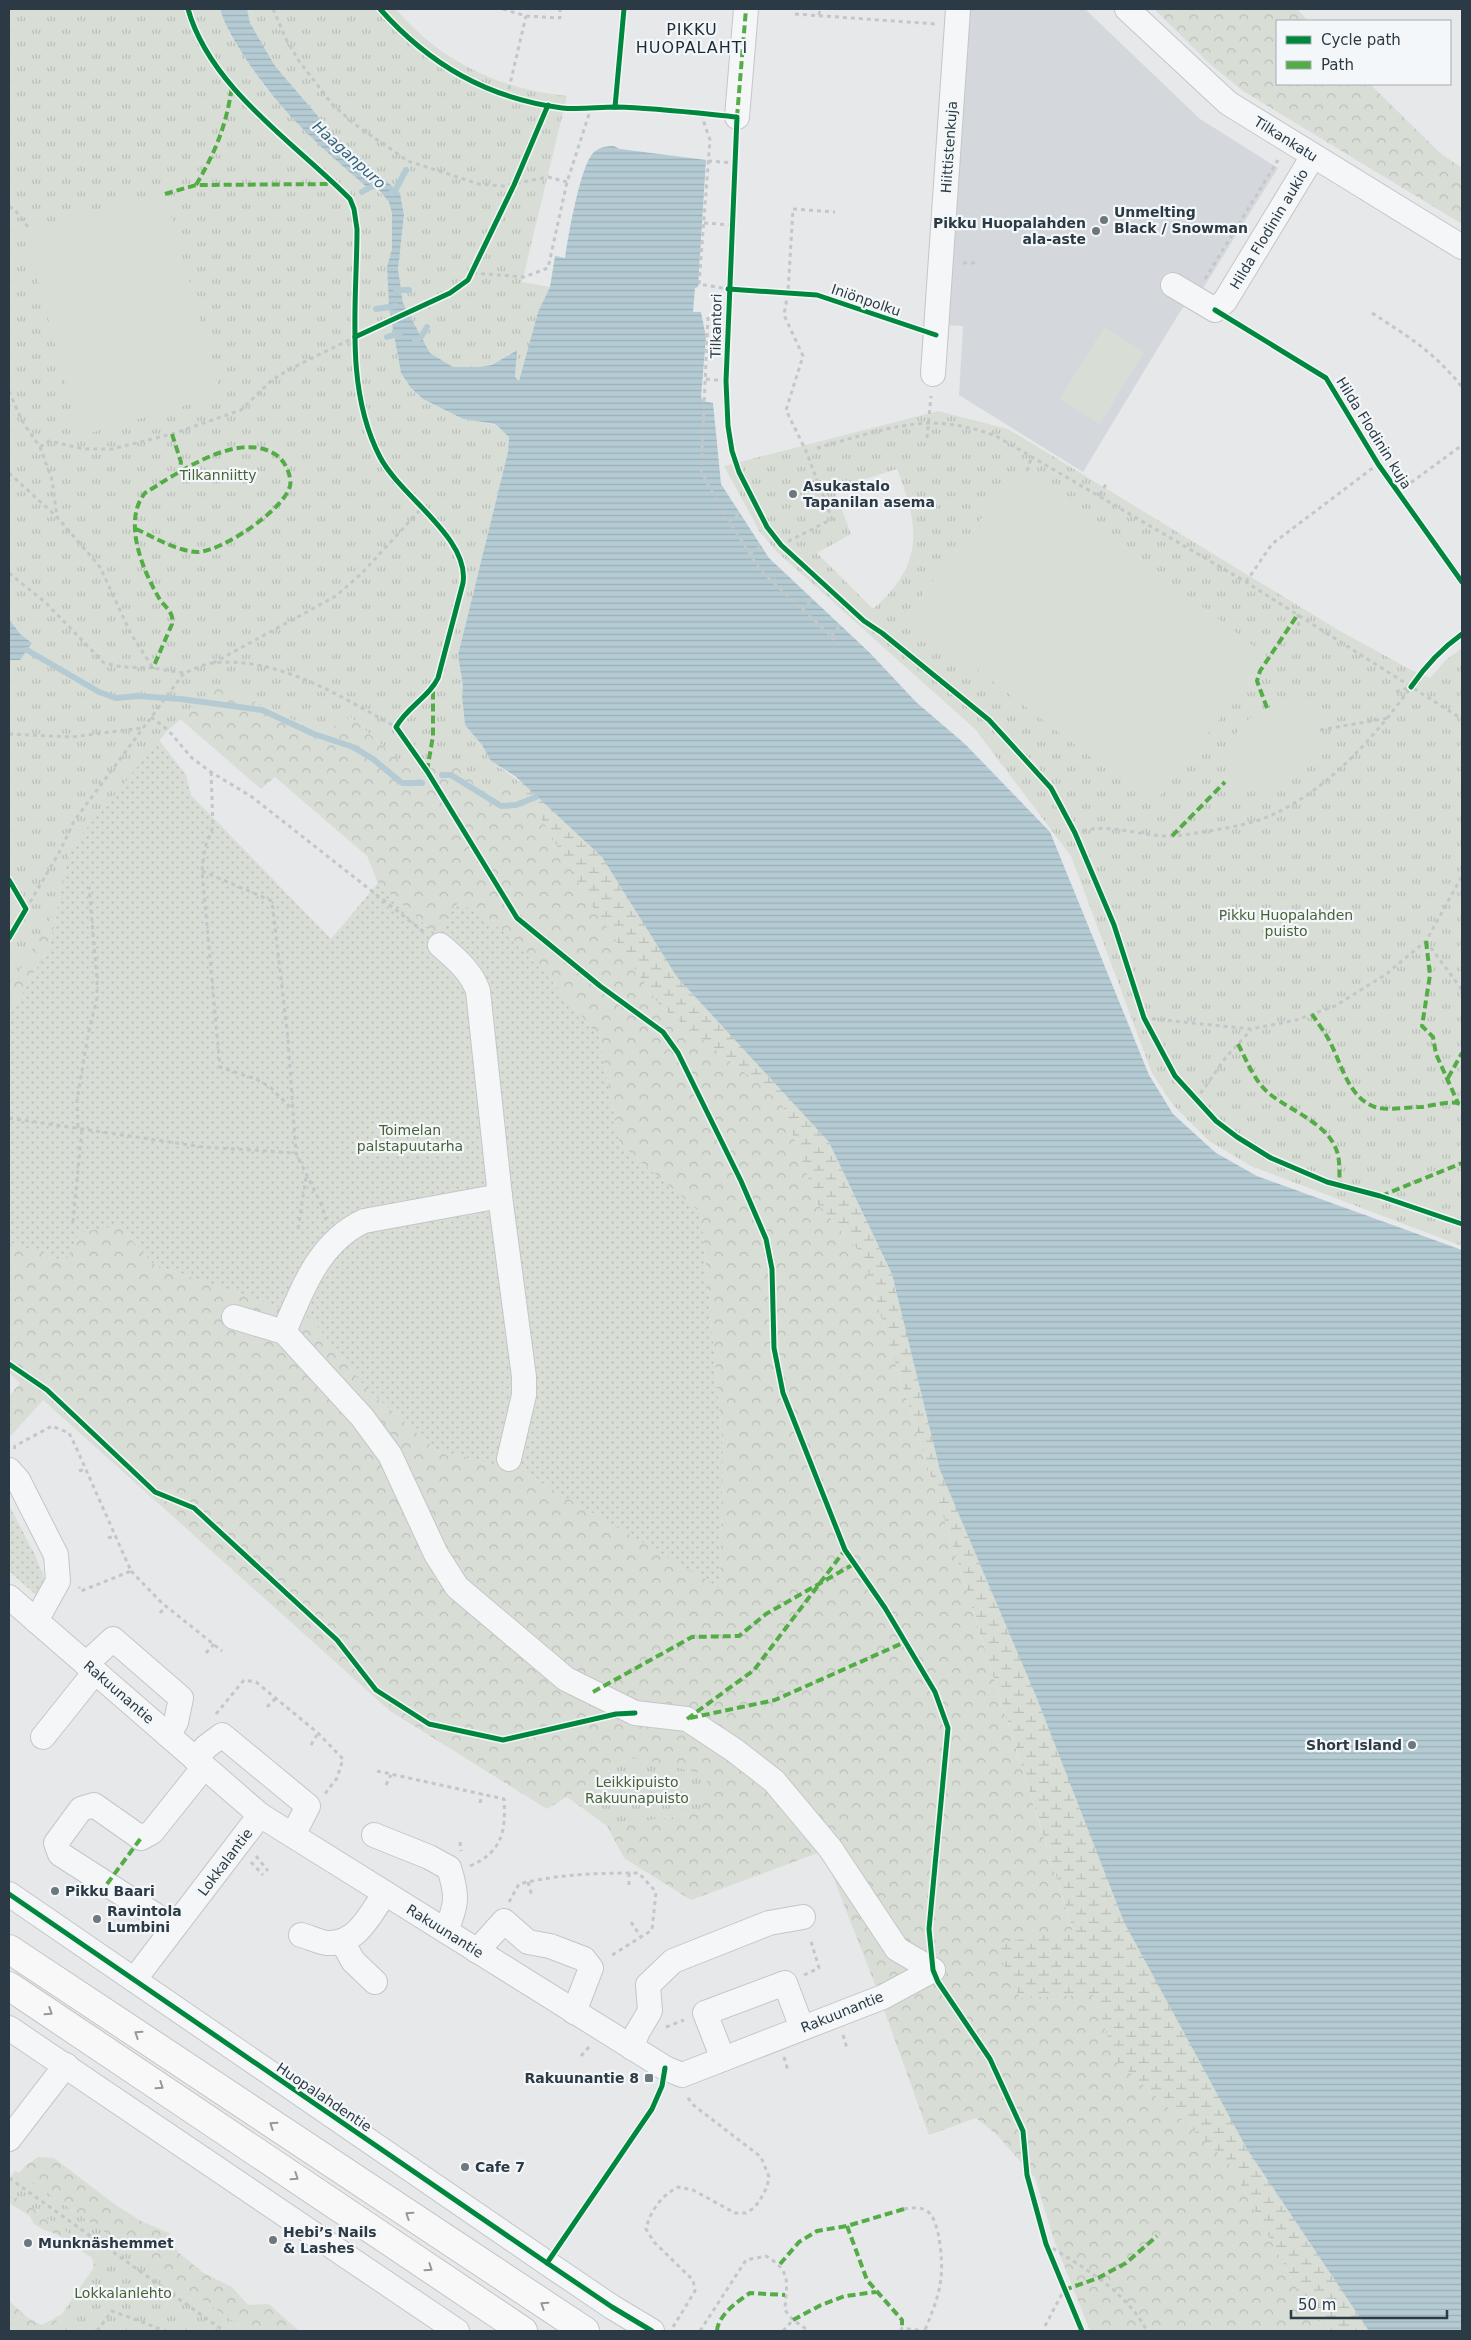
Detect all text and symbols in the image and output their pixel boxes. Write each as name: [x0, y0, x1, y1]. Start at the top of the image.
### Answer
district label: PIKKU HUOPALAHTI: [636, 20, 748, 57]
legend: [1276, 20, 1451, 85]
text: Cycle path: [1321, 31, 1401, 49]
text: Path: [1321, 56, 1354, 74]
street label: Hiittistenkuja: [938, 100, 960, 194]
street label: Tilkankatu: [1250, 113, 1321, 165]
water label: Haaganpuro: [309, 117, 389, 193]
street label: Hilda Flodinin aukio: [1227, 166, 1311, 292]
place label: Unmelting Black / Snowman: [1114, 204, 1248, 236]
marker: Unmelting Black / Snowman: [1098, 214, 1110, 226]
place label: Pikku Huopalahden ala-aste: [933, 215, 1086, 247]
marker: Pikku Huopalahden ala-aste: [1090, 225, 1102, 237]
street label: Iniönpolku: [829, 281, 903, 319]
street label: Tilkantori: [707, 293, 725, 360]
street label: Hilda Flodinin kuja: [1333, 374, 1415, 492]
park label: Tilkanniitty: [178, 467, 257, 483]
place label: Asukastalo Tapanilan asema: [803, 478, 935, 510]
marker: Asukastalo Tapanilan asema: [787, 488, 799, 500]
park label: Pikku Huopalahden puisto: [1219, 907, 1353, 939]
park label: Toimelan palstapuutarha: [357, 1122, 463, 1154]
street label: Rakuunantie: [81, 1657, 157, 1727]
place label: Short Island: [1306, 1737, 1402, 1753]
marker: Short Island: [1406, 1739, 1418, 1751]
park label: Leikkipuisto Rakuunapuisto: [585, 1774, 689, 1806]
street label: Lokkalantie: [195, 1825, 255, 1899]
place label: Pikku Baari: [65, 1883, 155, 1899]
marker: Pikku Baari: [49, 1885, 61, 1897]
street label: Rakuunantie: [404, 1901, 486, 1961]
place label: Ravintola Lumbini: [107, 1903, 182, 1935]
marker: Ravintola Lumbini: [91, 1913, 103, 1925]
street label: Rakuunantie: [798, 1988, 886, 2036]
one-way arrow: [44, 2006, 53, 2016]
one-way arrow: [134, 2031, 144, 2040]
street label: Huopalahdentie: [273, 2059, 375, 2135]
place label: Rakuunantie 8: [525, 2070, 639, 2086]
marker: Rakuunantie 8: [643, 2072, 655, 2084]
one-way arrow: [154, 2080, 164, 2089]
one-way arrow: [270, 2121, 279, 2131]
place label: Cafe 7: [475, 2159, 525, 2175]
marker: Cafe 7: [459, 2161, 471, 2173]
one-way arrow: [289, 2171, 298, 2180]
one-way arrow: [405, 2212, 414, 2221]
place label: Hebi’s Nails & Lashes: [283, 2224, 377, 2256]
marker: Hebi’s Nails & Lashes: [267, 2234, 279, 2246]
place label: Munknäshemmet: [38, 2235, 174, 2251]
marker: Munknäshemmet: [22, 2237, 34, 2249]
one-way arrow: [424, 2262, 433, 2271]
park label: Lokkalanlehto: [74, 2285, 172, 2301]
scale bar: [1291, 2288, 1447, 2320]
text: 50 m: [1298, 2296, 1336, 2314]
one-way arrow: [540, 2301, 549, 2311]

